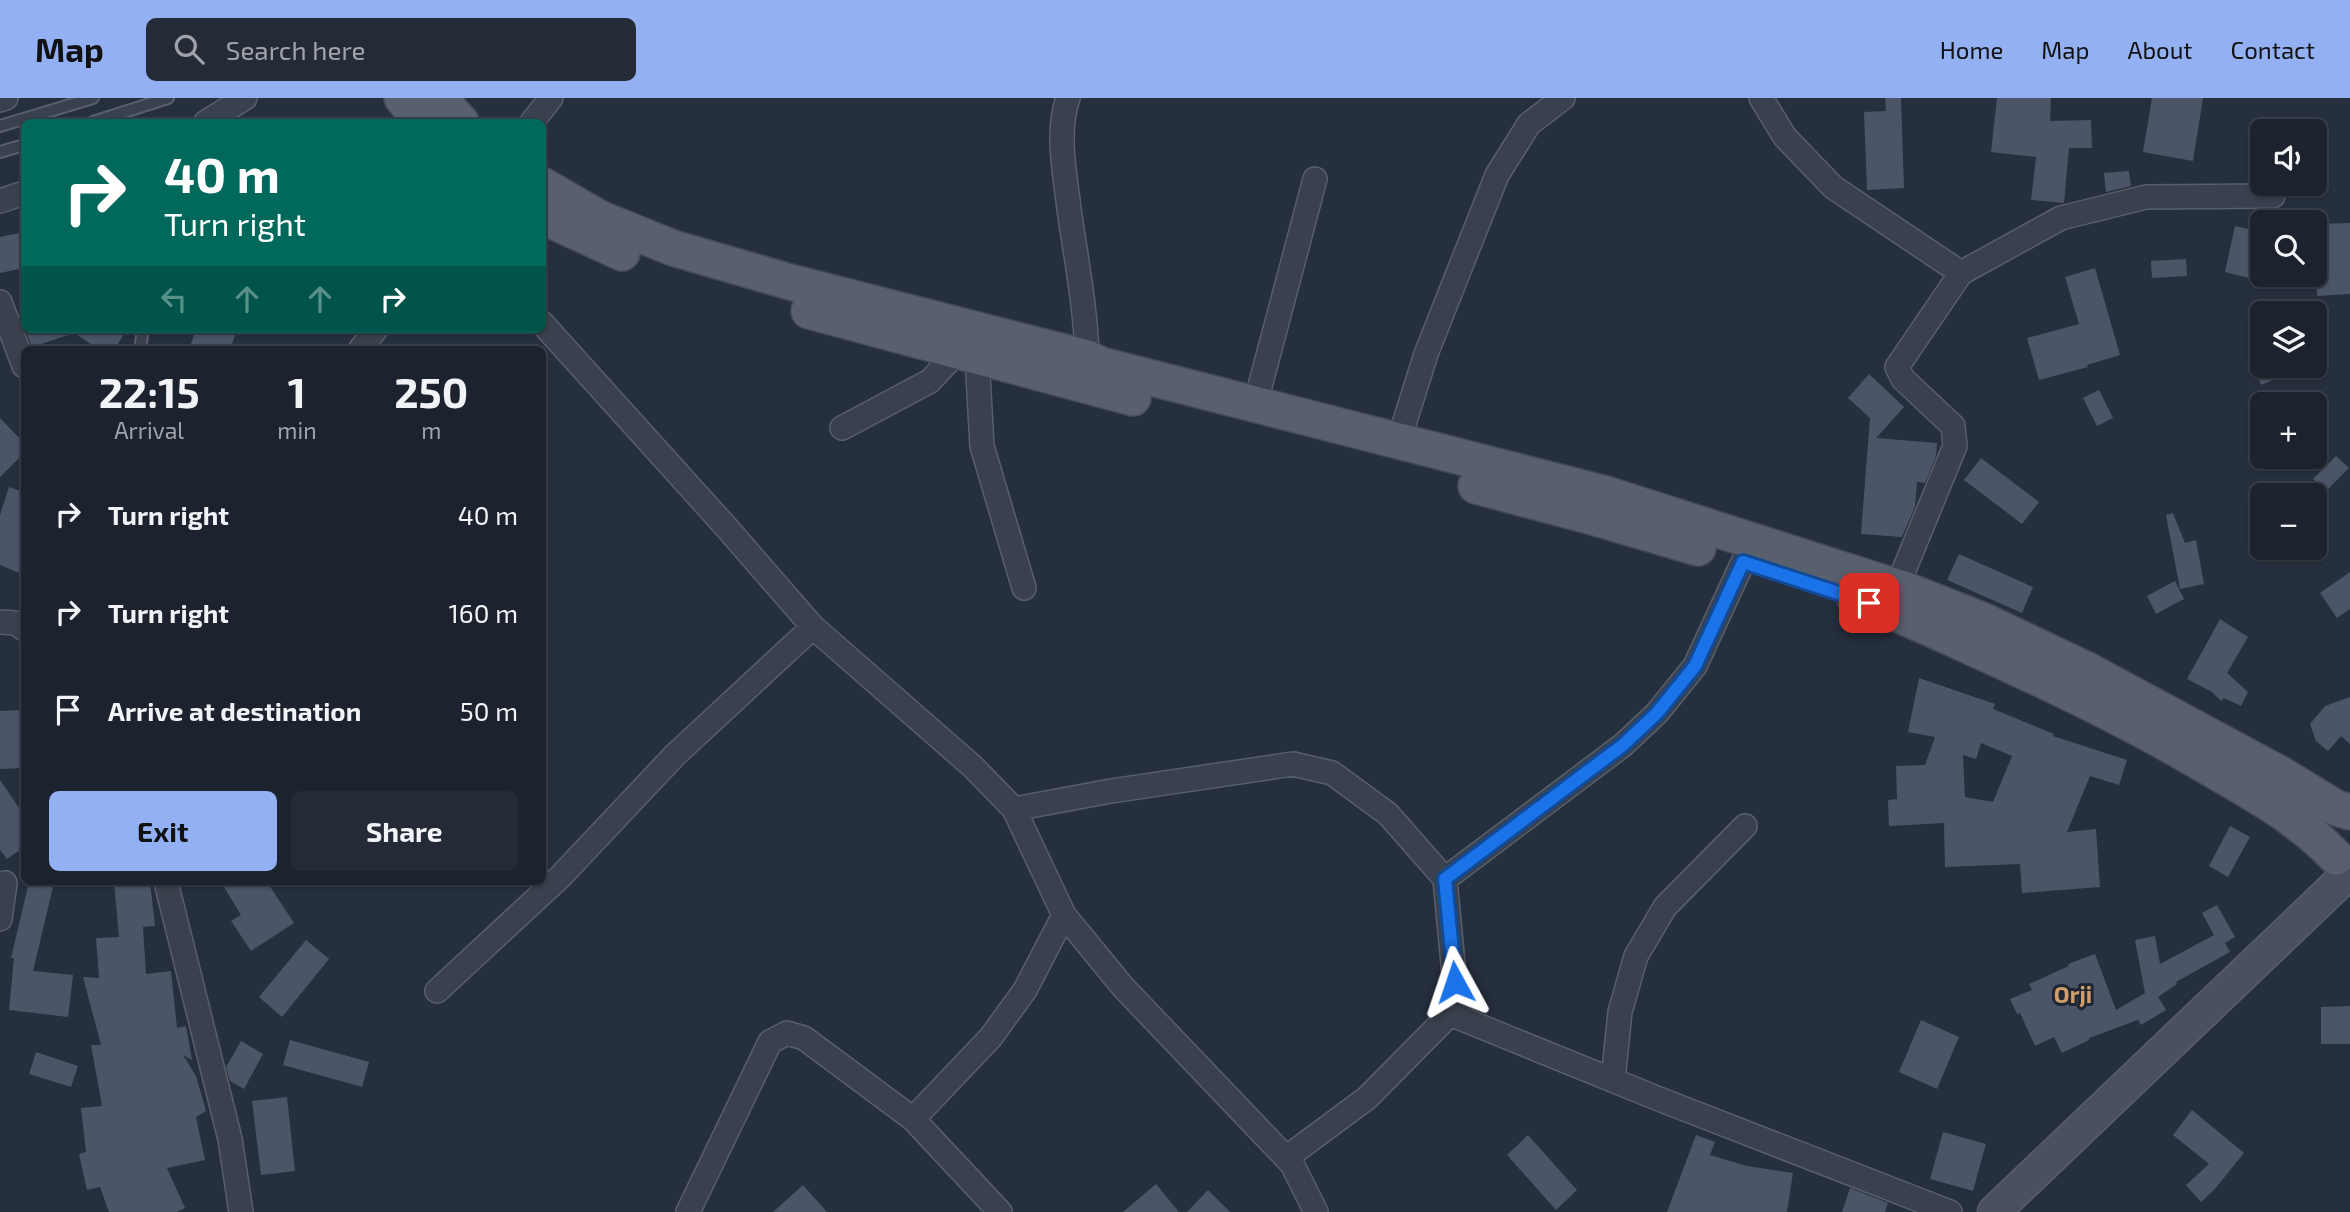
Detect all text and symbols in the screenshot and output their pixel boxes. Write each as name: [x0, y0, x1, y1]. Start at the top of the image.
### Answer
search box: [146, 18, 636, 81]
text: Map: [35, 29, 104, 69]
icon: search: [170, 30, 208, 68]
text: Search here: [226, 34, 365, 65]
text: Home: [1940, 35, 2003, 64]
text: Map: [2041, 35, 2089, 64]
text: About: [2127, 35, 2193, 64]
text: Contact: [2231, 35, 2315, 64]
map controls: [2250, 119, 2327, 560]
button: sound: [2250, 119, 2327, 196]
text: 40 m: [164, 144, 280, 203]
icon: right: [49, 147, 140, 238]
text: Turn right: [164, 204, 306, 242]
button: search: [2250, 210, 2327, 287]
icon: left: [155, 280, 193, 318]
icon: ahead: [228, 280, 266, 318]
icon: ahead: [301, 280, 339, 318]
icon: right: [374, 280, 412, 318]
button: layers: [2250, 301, 2327, 378]
text: 22:15: [99, 366, 200, 416]
text: 1: [288, 366, 306, 416]
text: 250: [394, 366, 468, 416]
button: +: [2250, 392, 2327, 469]
text: Arrival: [114, 416, 184, 444]
text: min: [277, 416, 317, 444]
text: m: [421, 416, 441, 444]
button: −: [2250, 483, 2327, 560]
icon: right: [49, 495, 87, 533]
text: Turn right: [108, 499, 229, 530]
text: 40 m: [458, 499, 518, 530]
pin: [1839, 573, 1899, 633]
icon: arrive: [1850, 584, 1888, 622]
icon: right: [49, 593, 87, 631]
text: Turn right: [108, 597, 229, 628]
text: 160 m: [449, 597, 518, 628]
icon: arrive: [49, 691, 87, 729]
text: Arrive at destination: [108, 695, 361, 726]
text: 50 m: [460, 695, 518, 726]
button: Exit: [49, 791, 277, 871]
button: Share: [291, 791, 518, 871]
position arrow: [1418, 945, 1492, 1019]
district label: Orji: [2054, 980, 2092, 1008]

